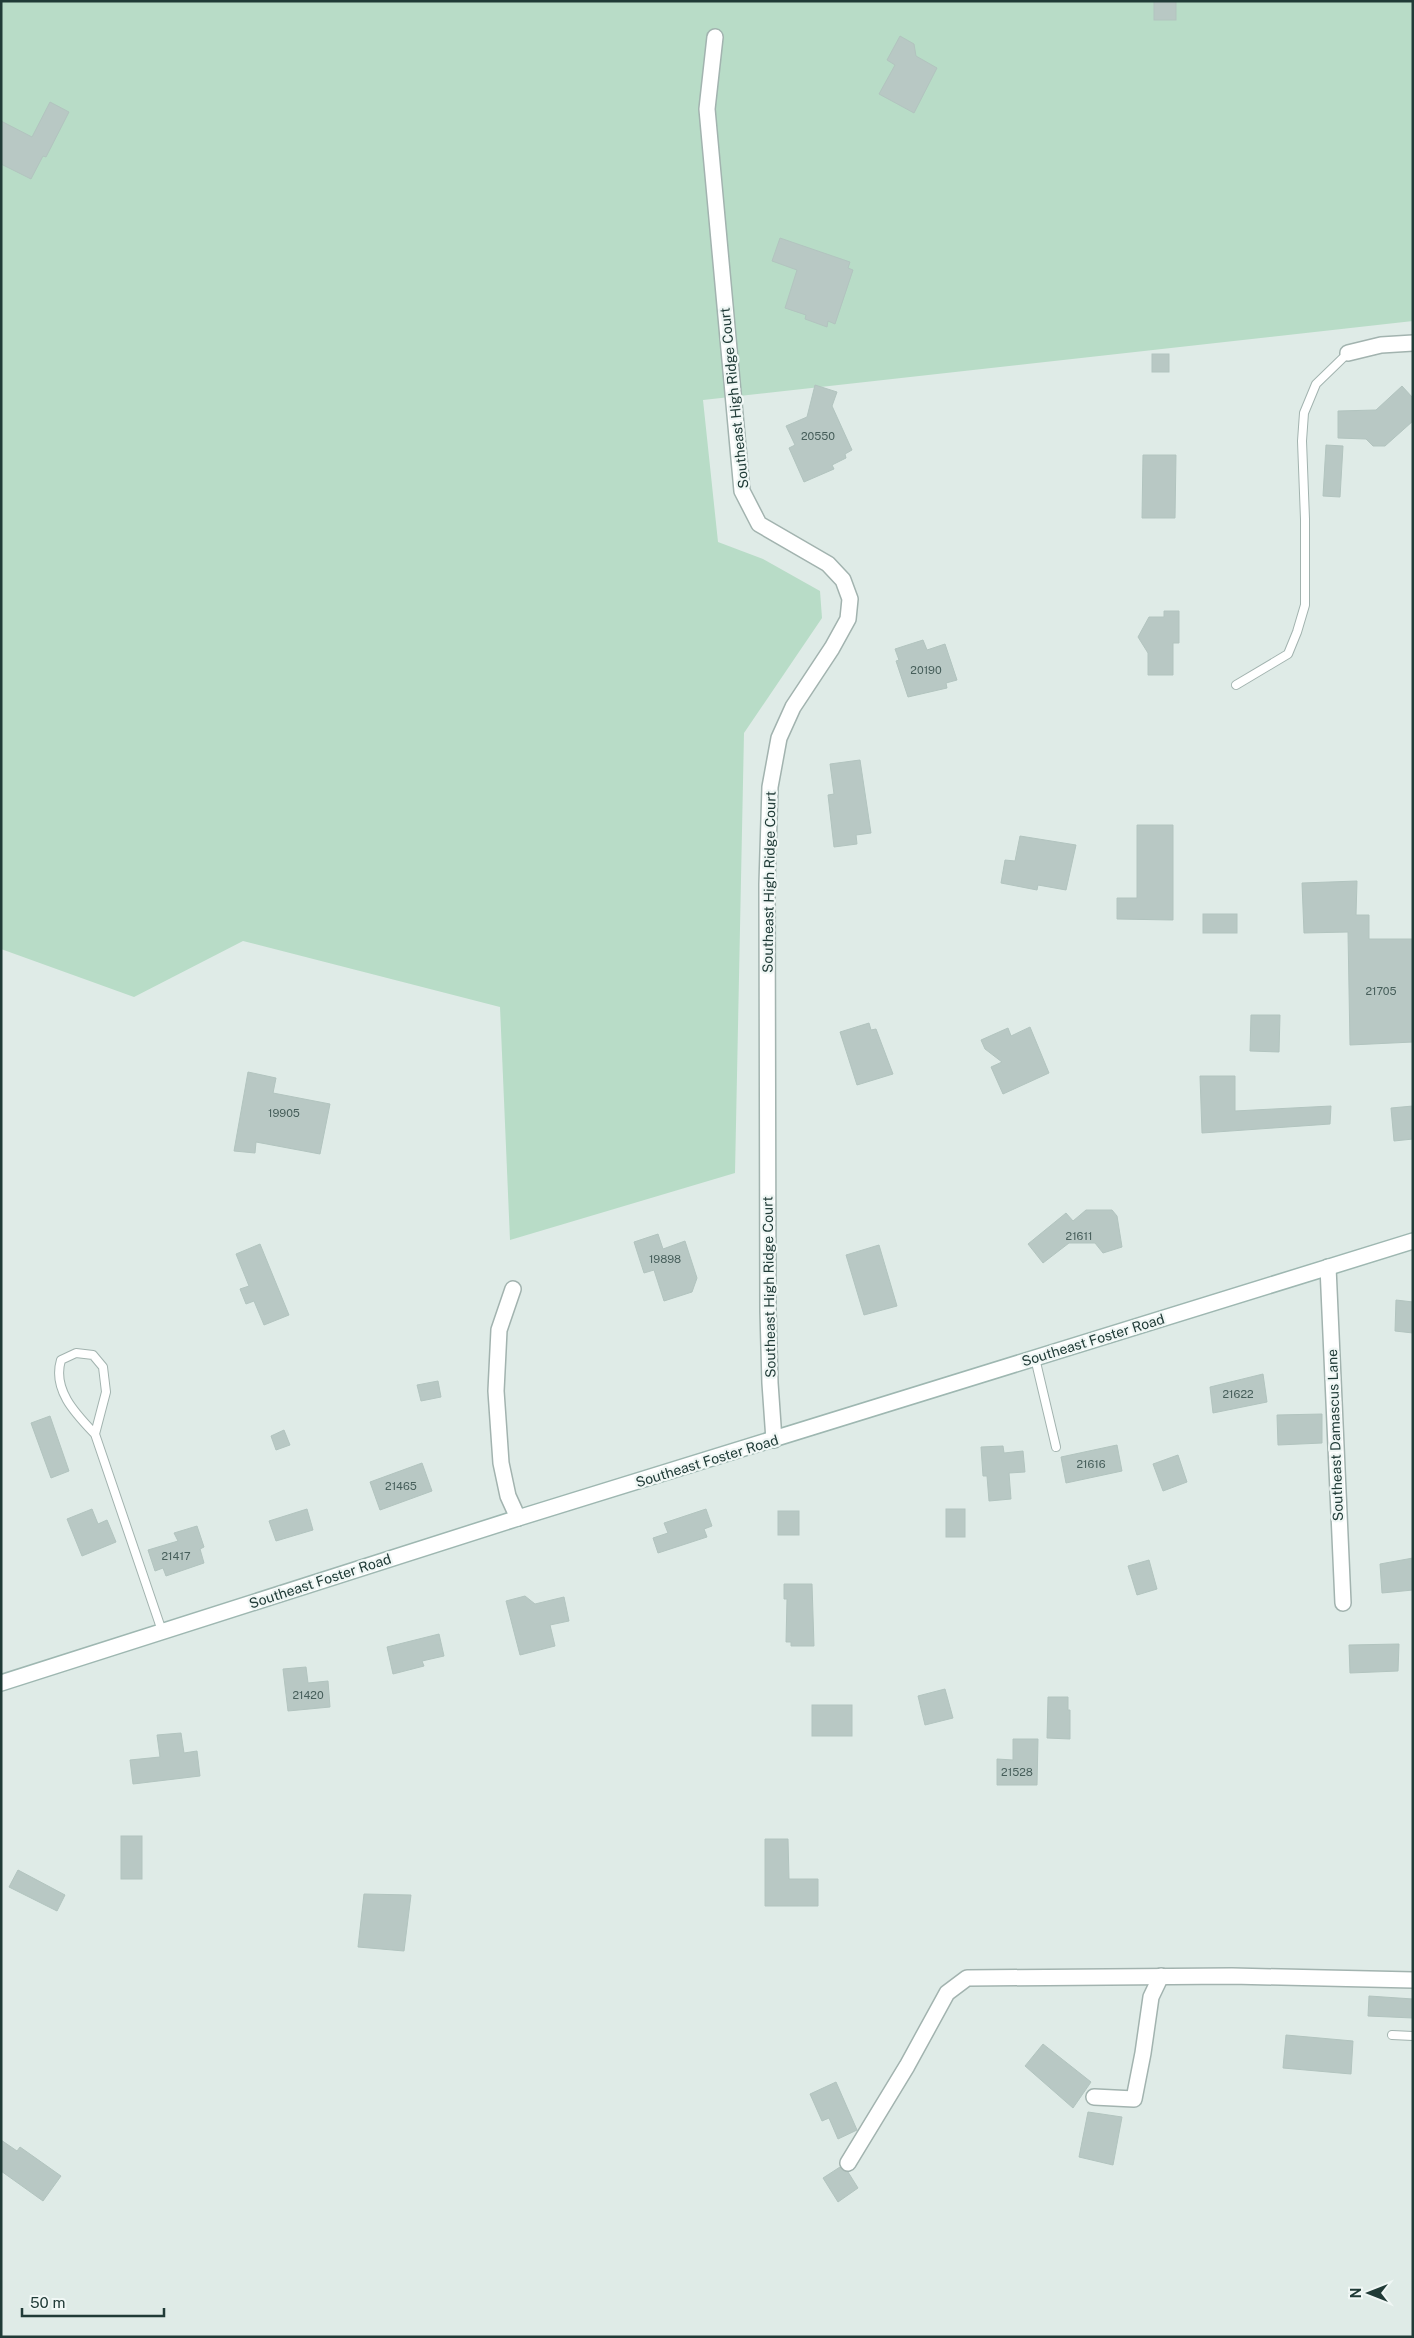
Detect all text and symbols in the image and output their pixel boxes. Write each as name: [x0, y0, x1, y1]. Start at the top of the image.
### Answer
street label: Southeast High Ridge Court: [717, 307, 751, 489]
house number: 20550: [801, 430, 835, 442]
house number: 20190: [910, 664, 942, 676]
street label: Southeast High Ridge Court: [759, 791, 779, 973]
house number: 21705: [1365, 985, 1397, 997]
house number: 19905: [268, 1107, 300, 1119]
street label: Southeast High Ridge Court: [759, 1196, 779, 1378]
house number: 21611: [1066, 1230, 1092, 1242]
house number: 19898: [649, 1253, 681, 1265]
street label: Southeast Foster Road: [1020, 1311, 1166, 1369]
street label: Southeast Damascus Lane: [1324, 1349, 1346, 1521]
house number: 21622: [1223, 1388, 1254, 1400]
street label: Southeast Foster Road: [634, 1432, 780, 1490]
house number: 21616: [1076, 1458, 1106, 1470]
house number: 21465: [385, 1480, 417, 1492]
house number: 21417: [161, 1550, 191, 1562]
street label: Southeast Foster Road: [247, 1550, 393, 1612]
house number: 21420: [292, 1689, 324, 1701]
house number: 21528: [1001, 1766, 1033, 1778]
north arrow: [1344, 2268, 1394, 2318]
scale bar: [22, 2286, 165, 2318]
text: N: [1348, 2288, 1364, 2298]
text: 50 m: [30, 2294, 65, 2311]

